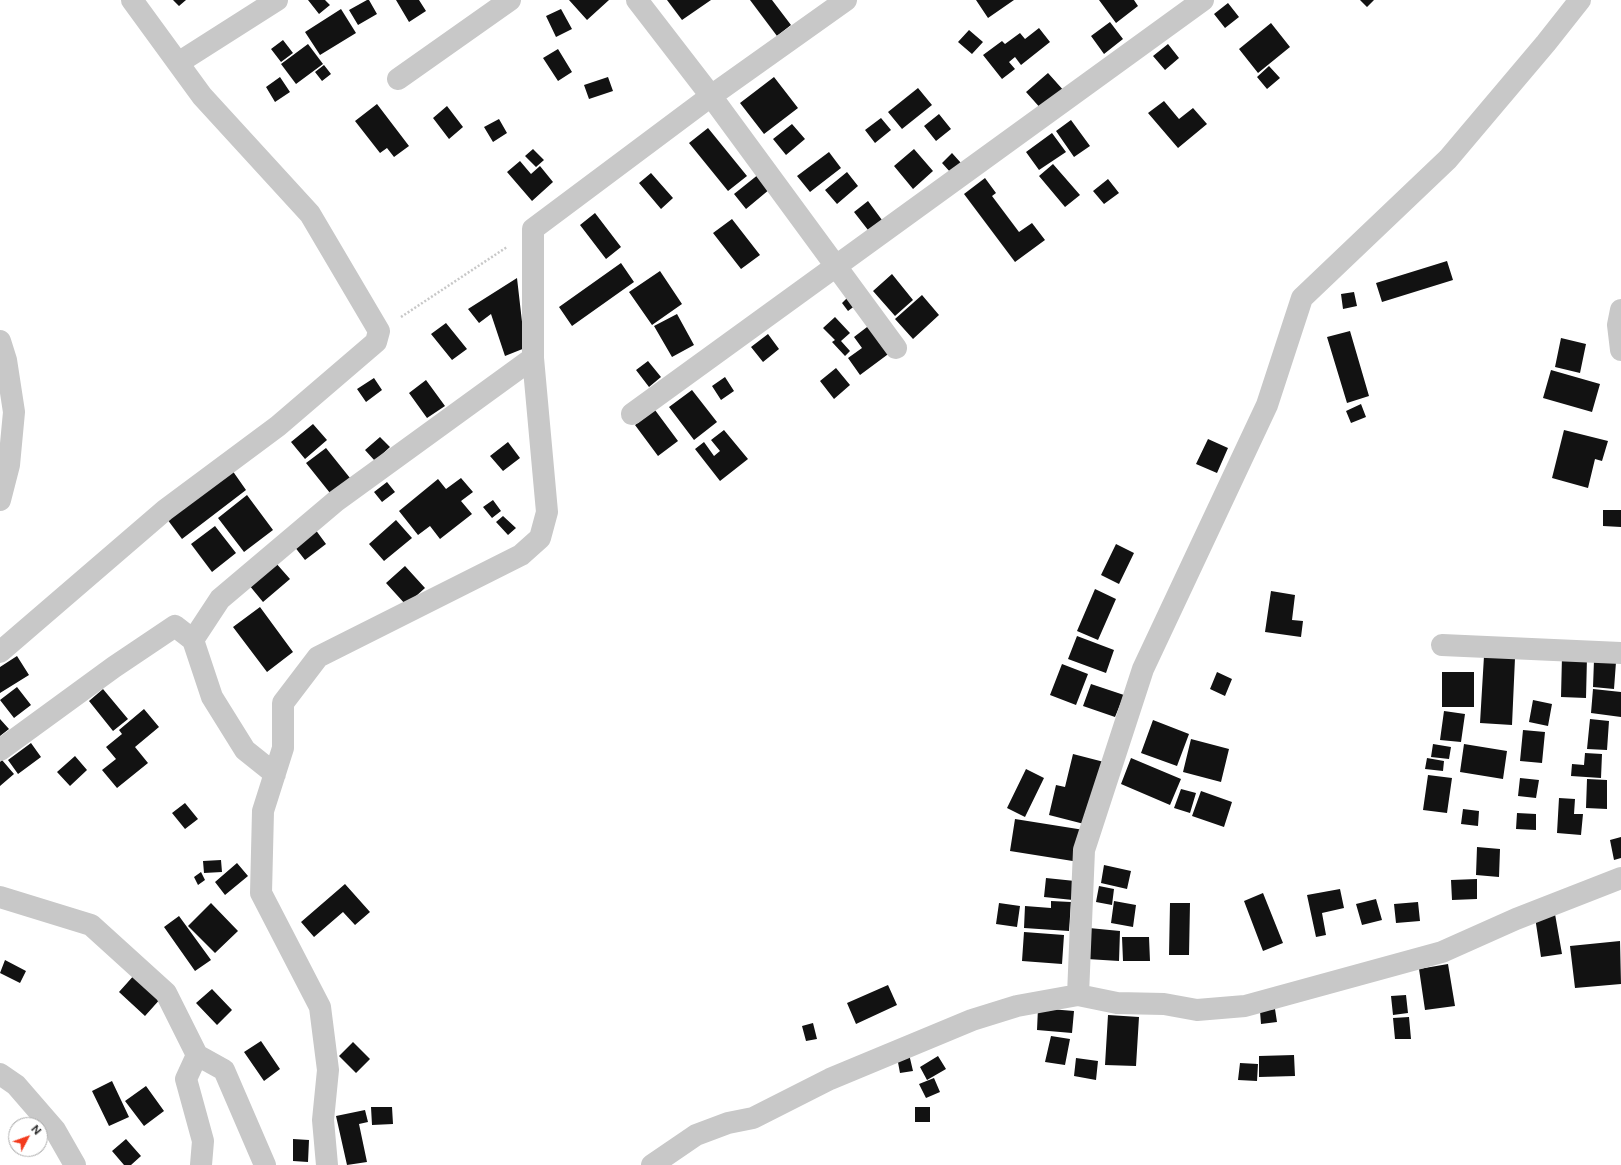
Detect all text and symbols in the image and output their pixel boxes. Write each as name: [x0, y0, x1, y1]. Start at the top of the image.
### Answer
north arrow: [8, 1117, 48, 1157]
text: N: [29, 1123, 44, 1137]

